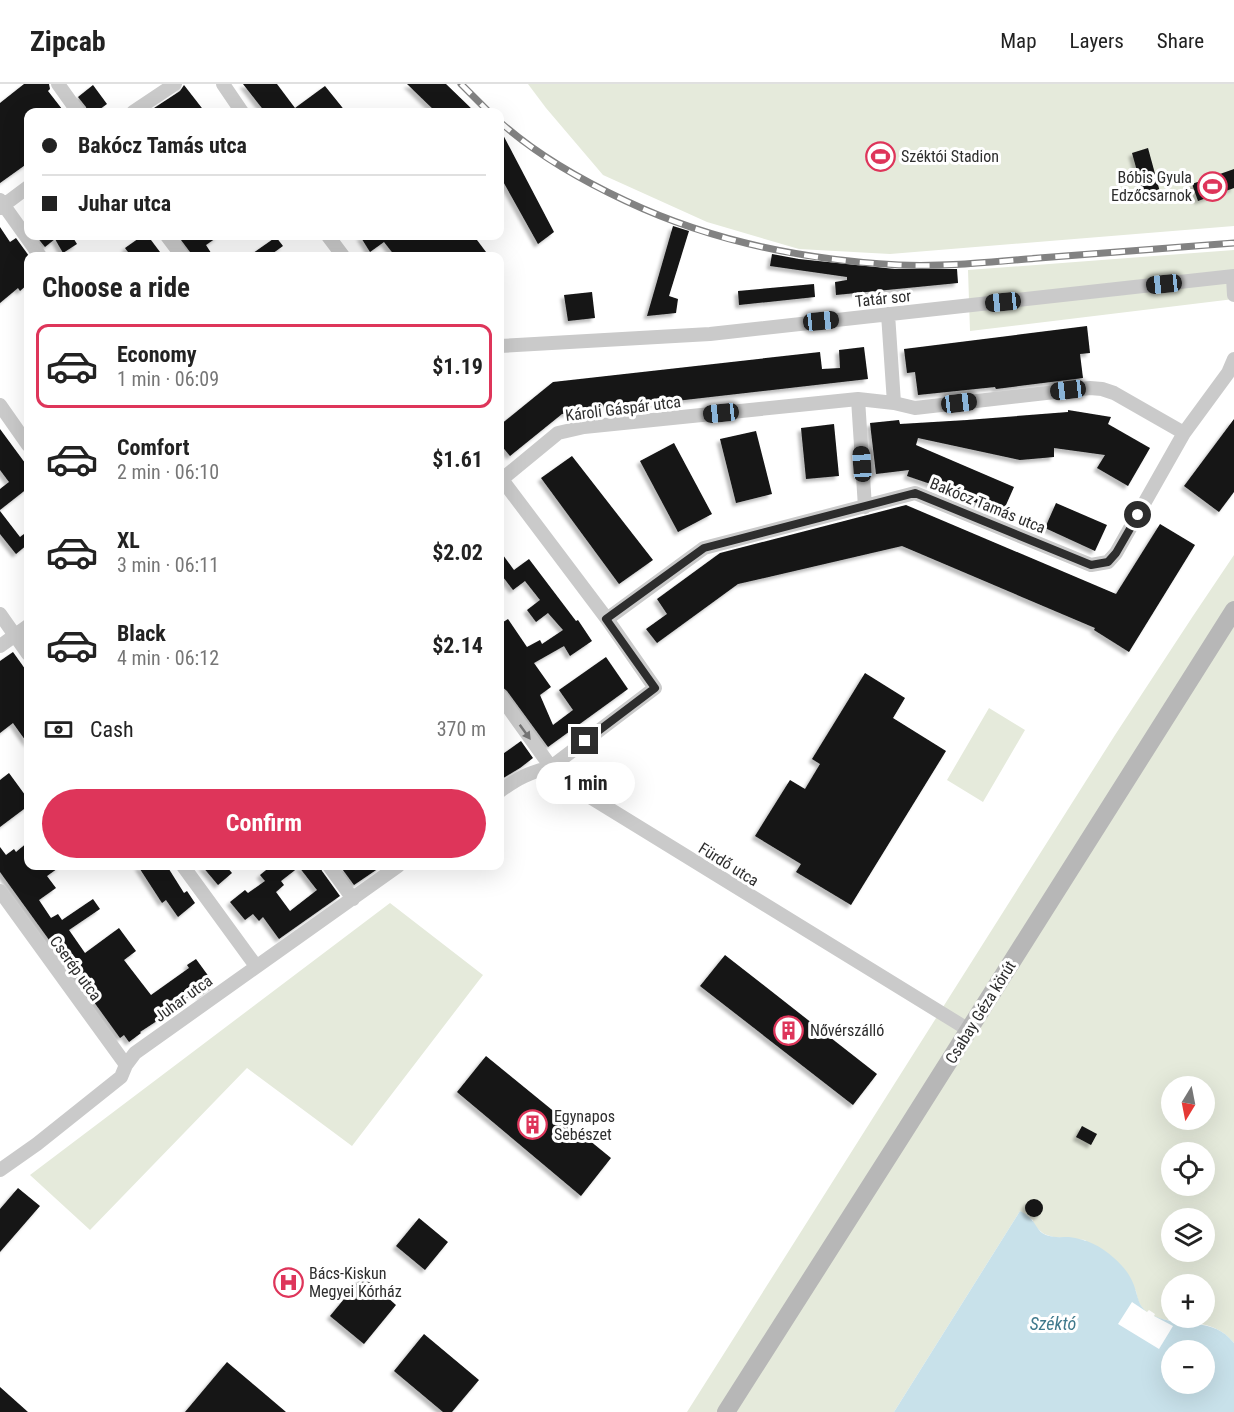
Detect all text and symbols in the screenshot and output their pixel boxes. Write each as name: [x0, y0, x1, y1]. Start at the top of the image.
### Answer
text: Zipcab: [30, 25, 106, 58]
text: Map: [1000, 29, 1037, 53]
text: Layers: [1070, 29, 1124, 53]
text: Share: [1157, 29, 1204, 53]
text: Bakócz Tamás utca: [78, 133, 247, 158]
sports icon: Széktói Stadion: [864, 140, 896, 172]
place label: Széktói Stadion: [901, 147, 999, 166]
place label: Bóbis Gyula Edzőcsarnok: [1111, 168, 1193, 205]
sports icon: Bóbis Gyula Edzőcsarnok: [1197, 170, 1229, 202]
text: Juhar utca: [78, 191, 171, 216]
text: Choose a ride: [42, 272, 190, 304]
car: [1145, 273, 1183, 295]
street label: Tatár sor: [854, 286, 912, 311]
car: [984, 291, 1022, 313]
car: [802, 310, 840, 332]
icon: car: [45, 339, 99, 393]
text: Economy: [117, 342, 197, 367]
text: $1.19: [432, 354, 483, 379]
text: 1 min · 06:09: [117, 367, 219, 391]
car: [1049, 379, 1087, 401]
street label: Károli Gáspár utca: [564, 392, 682, 425]
car: [940, 392, 978, 414]
car: [702, 402, 740, 424]
icon: car: [45, 432, 99, 486]
text: Comfort: [117, 435, 190, 460]
car: [852, 445, 872, 483]
text: $1.61: [432, 447, 483, 472]
text: 2 min · 06:10: [117, 460, 219, 484]
street label: Bakócz Tamás utca: [927, 474, 1048, 537]
route start: [1124, 501, 1151, 528]
icon: car: [45, 525, 99, 579]
text: XL: [117, 528, 140, 553]
text: $2.02: [432, 540, 483, 565]
text: 3 min · 06:11: [117, 553, 219, 577]
icon: car: [45, 618, 99, 672]
text: Black: [117, 621, 166, 646]
text: $2.14: [432, 633, 483, 658]
text: 4 min · 06:12: [117, 646, 219, 670]
icon: cash: [42, 713, 75, 746]
text: Cash: [90, 717, 134, 742]
text: 370 m: [437, 717, 486, 741]
one-way arrow: [519, 723, 531, 739]
route end: [571, 727, 598, 754]
callout: 1 min: [536, 762, 634, 804]
text: 1 min: [563, 771, 608, 795]
button: Confirm: [42, 789, 486, 858]
street label: Fürdő utca: [695, 839, 762, 890]
street label: Cserép utca: [46, 932, 105, 1004]
street label: Csabay Géza körút: [941, 957, 1020, 1067]
street label: Juhar utca: [151, 971, 216, 1026]
building icon: Nővérszálló: [773, 1014, 805, 1046]
place label: Nővérszálló: [810, 1021, 884, 1040]
north arrow: [1161, 1076, 1215, 1130]
map controls: [1161, 1076, 1215, 1394]
place label: Egynapos Sebészet: [554, 1107, 615, 1144]
building icon: Egynapos Sebészet: [517, 1109, 549, 1141]
button: locate: [1161, 1142, 1215, 1196]
button: layers: [1161, 1208, 1215, 1262]
place label: Bács-Kiskun Megyei Kórház: [309, 1264, 402, 1301]
hospital icon: Bács-Kiskun Megyei Kórház: [272, 1266, 304, 1298]
button: +: [1161, 1274, 1215, 1328]
water label: Széktó: [1030, 1313, 1076, 1334]
button: −: [1161, 1340, 1215, 1394]

